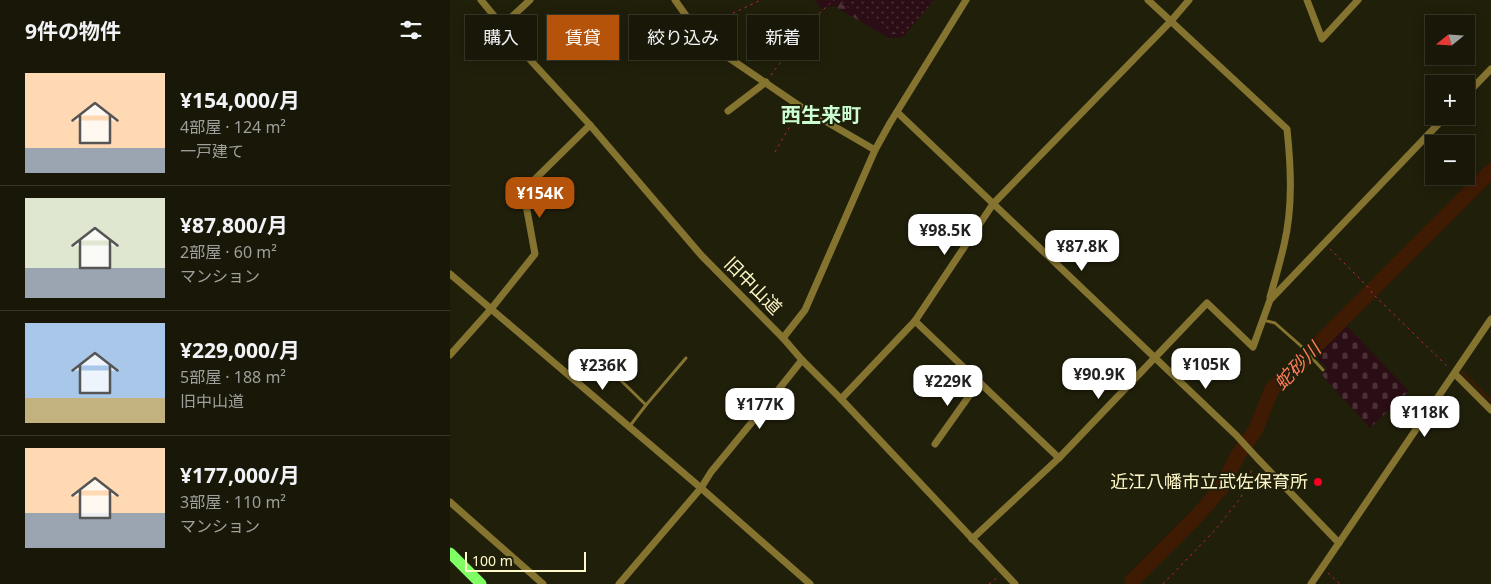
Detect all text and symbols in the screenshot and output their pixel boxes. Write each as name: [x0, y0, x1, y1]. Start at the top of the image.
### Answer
chip: 購入: [465, 15, 537, 60]
chip: 賃貸: [547, 15, 619, 60]
chip: 絞り込み: [629, 15, 737, 60]
chip: 新着: [747, 15, 819, 60]
north arrow: [1425, 15, 1475, 65]
map controls: [1425, 15, 1475, 185]
icon: filters: [397, 16, 425, 44]
text: 9件の物件: [25, 17, 121, 45]
button: +: [1425, 75, 1475, 125]
text: ¥154,000/月: [180, 86, 300, 114]
icon: home: [65, 93, 125, 153]
district label: 西生来町: [781, 101, 861, 128]
text: 4部屋 · 124 m²: [180, 116, 286, 138]
button: −: [1425, 135, 1475, 185]
text: 一戸建て: [180, 140, 244, 162]
pin: ¥154K: [505, 176, 575, 219]
text: ¥154K: [516, 182, 564, 204]
text: ¥87,800/月: [180, 211, 288, 239]
pin: ¥98.5K: [904, 214, 986, 256]
icon: home: [65, 218, 125, 278]
text: ¥98.5K: [919, 219, 971, 241]
pin: ¥87.8K: [1041, 230, 1123, 272]
text: ¥87.8K: [1056, 235, 1108, 257]
text: 2部屋 · 60 m²: [180, 241, 277, 263]
street label: 旧中山道: [720, 251, 788, 319]
text: マンション: [180, 265, 260, 287]
water label: 蛇砂川: [1268, 335, 1328, 396]
text: ¥229,000/月: [180, 336, 300, 364]
icon: home: [65, 343, 125, 403]
pin: ¥236K: [568, 348, 638, 391]
pin: ¥105K: [1171, 348, 1241, 390]
text: ¥105K: [1182, 353, 1230, 375]
text: ¥236K: [579, 354, 627, 376]
pin: ¥90.9K: [1058, 358, 1140, 400]
text: ¥90.9K: [1073, 363, 1125, 385]
pin: ¥229K: [913, 364, 983, 407]
text: 5部屋 · 188 m²: [180, 366, 286, 388]
text: ¥229K: [924, 370, 972, 392]
pin: ¥177K: [725, 388, 795, 430]
text: 旧中山道: [180, 390, 244, 412]
text: ¥177K: [736, 393, 784, 415]
pin: ¥118K: [1390, 396, 1460, 438]
text: ¥118K: [1401, 401, 1449, 423]
text: ¥177,000/月: [180, 461, 300, 489]
icon: home: [65, 468, 125, 528]
place label: 近江八幡市立武佐保育所: [1110, 469, 1308, 493]
marker: 近江八幡市立武佐保育所: [1312, 476, 1324, 488]
text: 3部屋 · 110 m²: [180, 491, 286, 513]
text: マンション: [180, 515, 260, 537]
scale bar: [465, 549, 586, 572]
text: 100 m: [472, 551, 513, 570]

